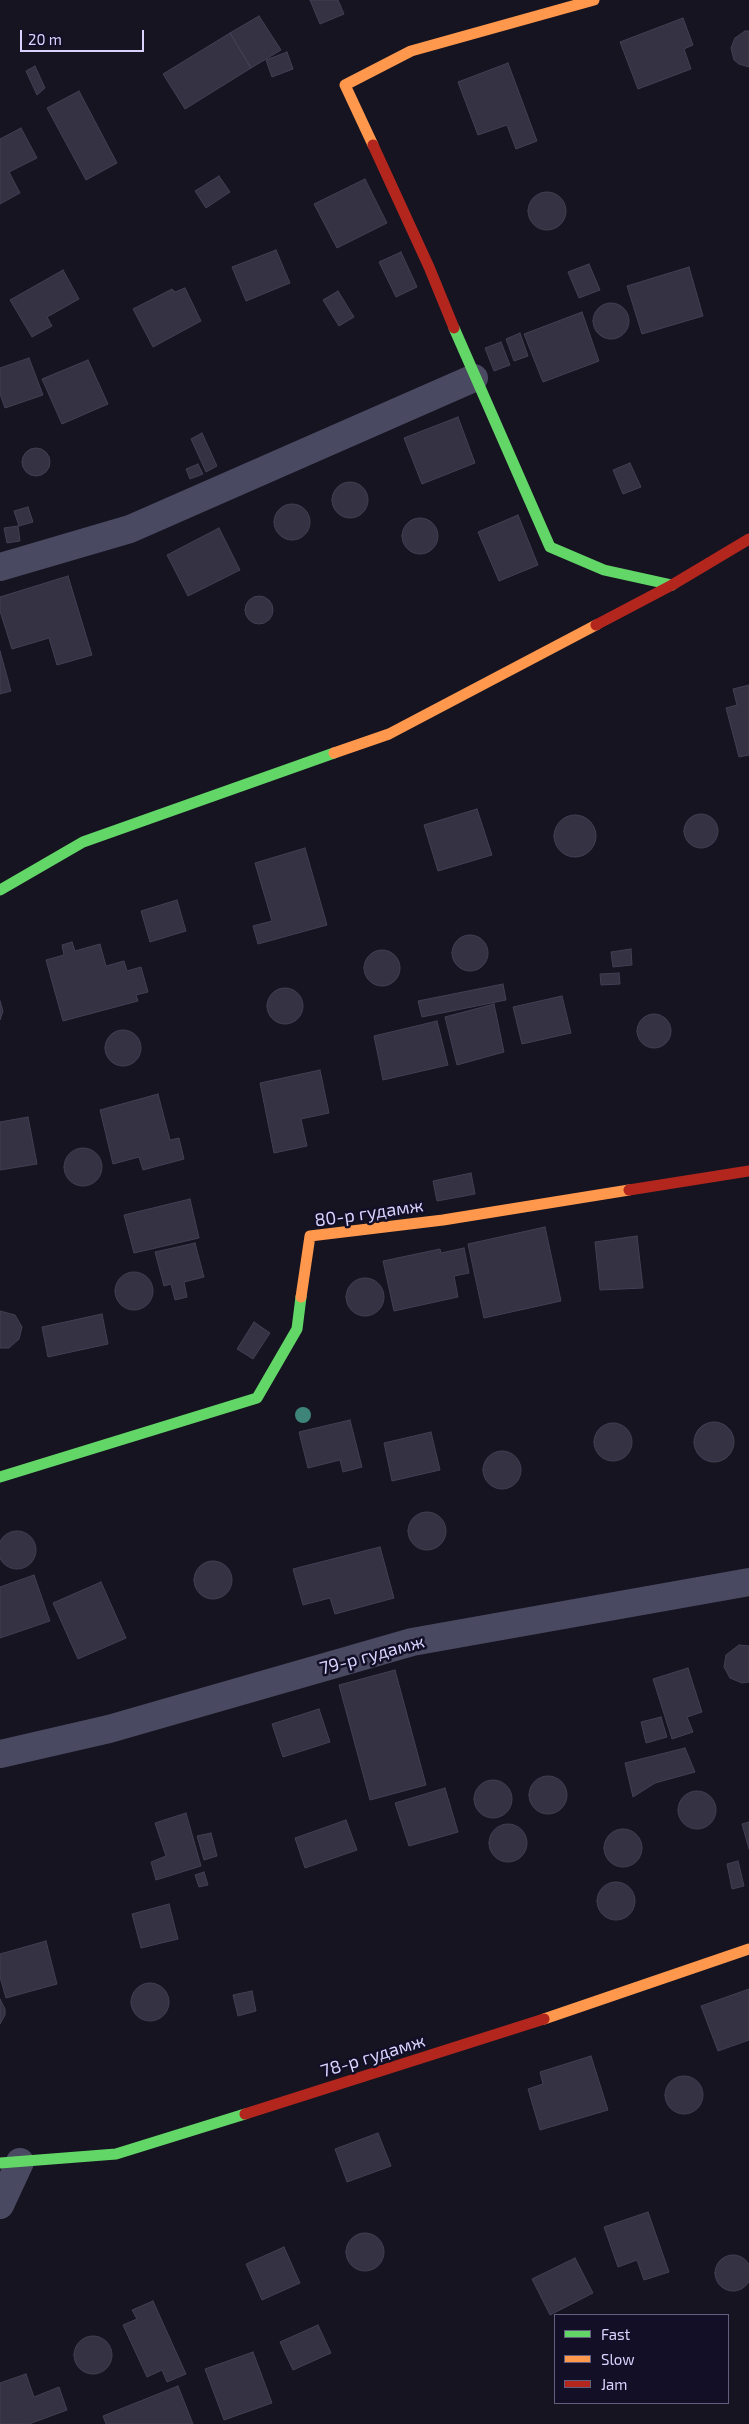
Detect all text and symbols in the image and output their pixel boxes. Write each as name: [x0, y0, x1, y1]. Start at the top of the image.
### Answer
scale bar: [22, 20, 146, 52]
text: 20 m: [28, 30, 62, 48]
street label: 80-р гудамж: [313, 1195, 425, 1231]
street label: 79-р гудамж: [317, 1631, 427, 1679]
street label: 78-р гудамж: [318, 2030, 428, 2082]
legend: [554, 2314, 729, 2404]
text: Fast: [601, 2325, 630, 2343]
text: Slow: [601, 2350, 635, 2368]
text: Jam: [601, 2375, 627, 2393]

